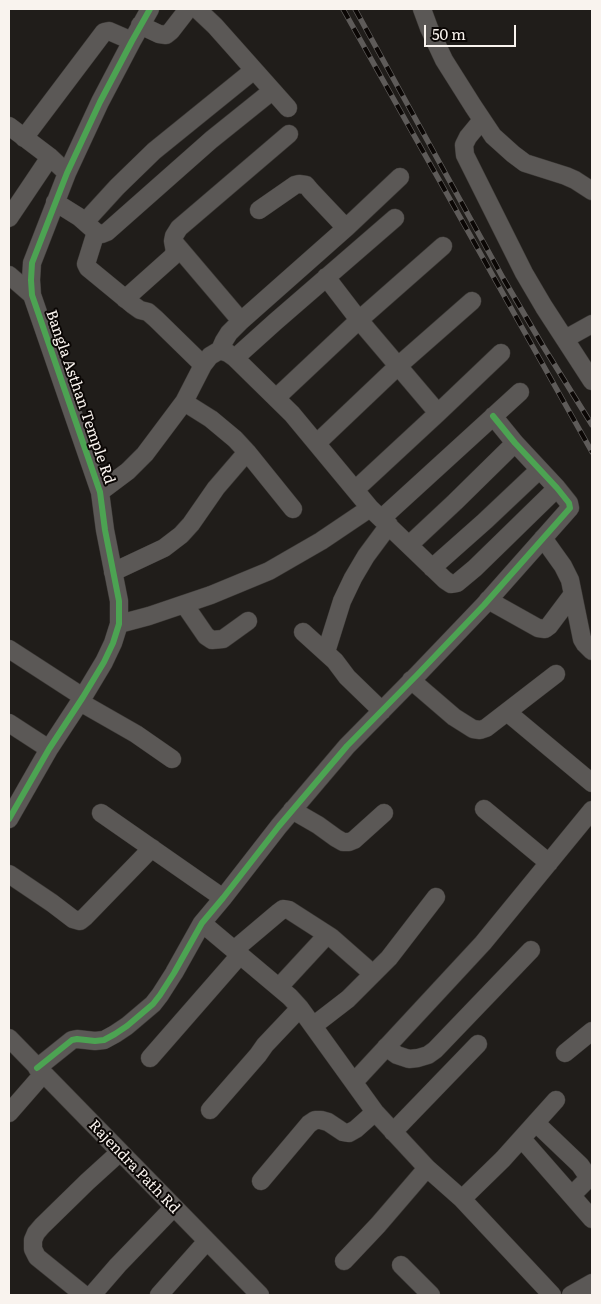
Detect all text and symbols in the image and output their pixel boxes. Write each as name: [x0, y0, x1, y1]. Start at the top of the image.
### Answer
scale bar: [426, 15, 518, 47]
text: 50 m: [432, 22, 466, 45]
street label: Bangla Asthan Temple Rd: [42, 308, 118, 486]
street label: Rajendra Path Rd: [85, 1116, 183, 1218]

